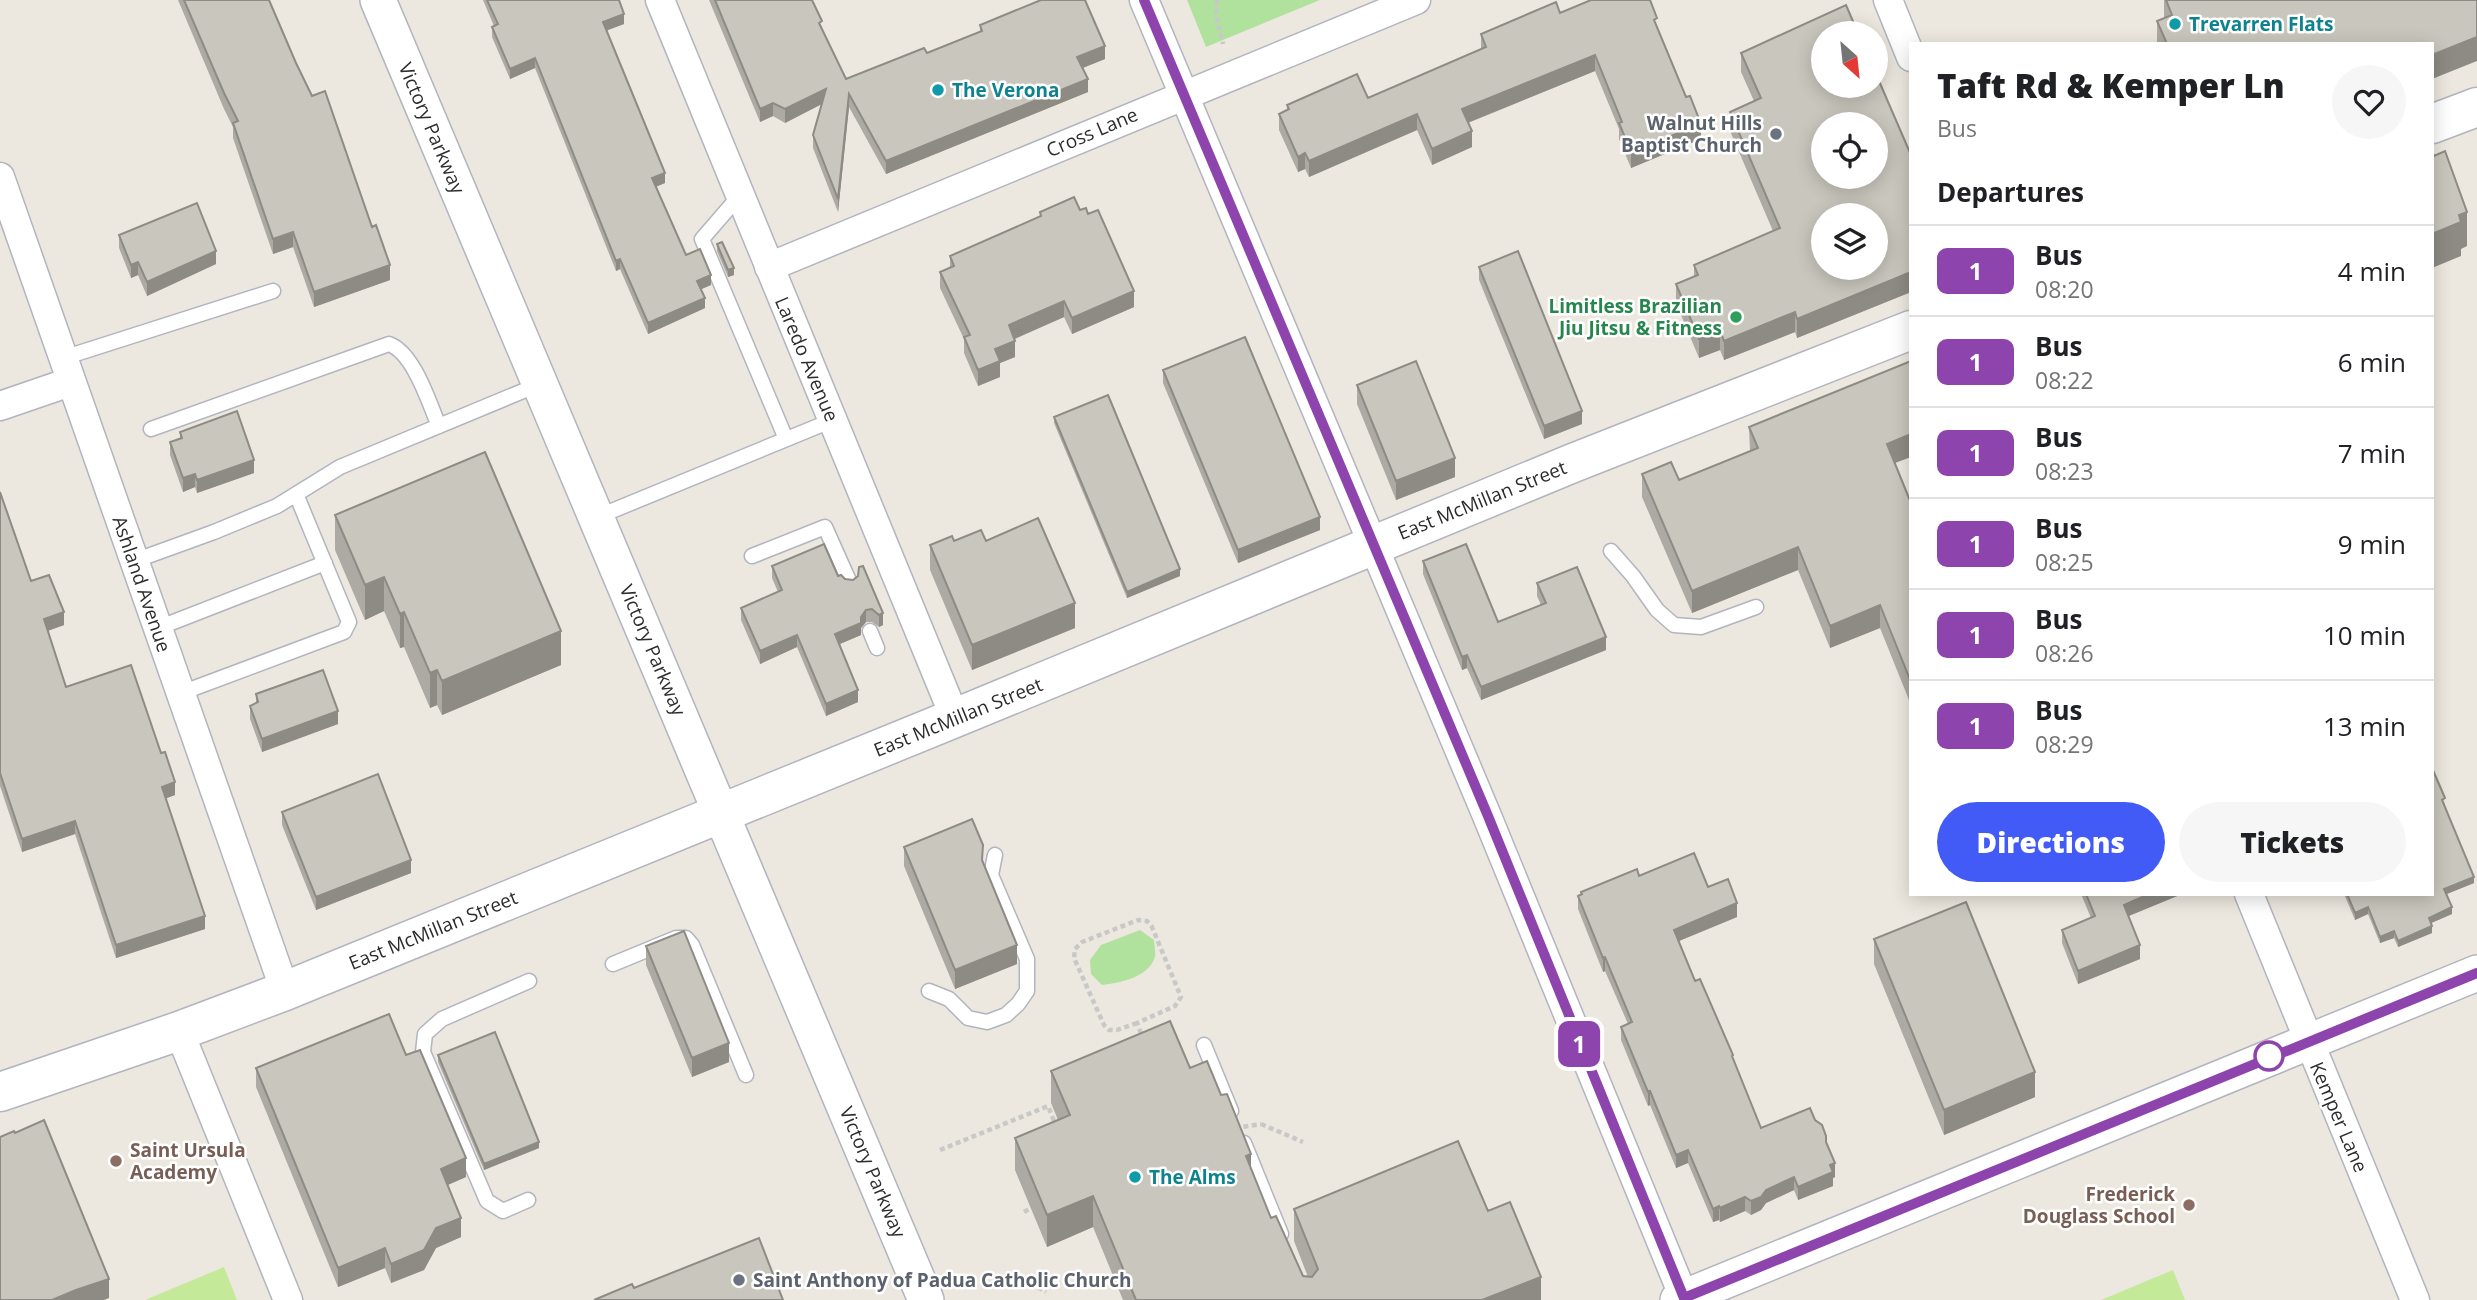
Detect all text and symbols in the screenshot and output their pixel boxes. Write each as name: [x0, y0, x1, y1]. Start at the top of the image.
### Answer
place label: Trevarren Flats: [2189, 11, 2333, 37]
marker: Trevarren Flats: [2167, 16, 2183, 32]
north arrow: [1811, 21, 1888, 98]
map controls: [1811, 21, 1888, 280]
street label: Victory Parkway: [393, 58, 472, 198]
text: Taft Rd & Kemper Ln: [1937, 63, 2285, 108]
button: heart: [2332, 65, 2406, 139]
place label: The Verona: [952, 77, 1060, 103]
marker: The Verona: [930, 82, 946, 98]
street label: Cross Lane: [1042, 101, 1142, 163]
place label: Walnut Hills Baptist Church: [1621, 110, 1762, 158]
button: locate: [1811, 112, 1888, 189]
text: Bus: [1937, 112, 1977, 144]
marker: Walnut Hills Baptist Church: [1768, 126, 1784, 142]
text: Departures: [1937, 174, 2084, 210]
button: layers: [1811, 203, 1888, 280]
text: Bus: [2035, 237, 2082, 273]
text: 4 min: [2338, 253, 2406, 289]
text: 1: [1969, 254, 1982, 287]
text: 08:20: [2035, 273, 2094, 305]
street label: Laredo Avenue: [769, 293, 845, 425]
place label: Limitless Brazilian Jiu Jitsu & Fitness: [1548, 293, 1722, 341]
marker: Limitless Brazilian Jiu Jitsu & Fitness: [1728, 309, 1744, 325]
text: Bus: [2035, 328, 2082, 364]
text: 6 min: [2338, 344, 2406, 380]
text: 1: [1969, 345, 1982, 378]
text: 08:22: [2035, 364, 2094, 396]
text: Bus: [2035, 419, 2082, 455]
text: 7 min: [2338, 435, 2406, 471]
text: 1: [1969, 436, 1982, 469]
street label: East McMillan Street: [1394, 454, 1570, 546]
text: 08:23: [2035, 455, 2094, 487]
text: Bus: [2035, 510, 2082, 546]
street label: Ashland Avenue: [107, 512, 177, 656]
text: 9 min: [2338, 526, 2406, 562]
text: 1: [1969, 527, 1982, 560]
text: 08:25: [2035, 546, 2094, 578]
street label: Victory Parkway: [614, 580, 693, 720]
text: Bus: [2035, 601, 2082, 637]
text: 10 min: [2323, 617, 2406, 653]
text: 1: [1969, 618, 1982, 651]
text: 08:26: [2035, 637, 2094, 669]
street label: East McMillan Street: [870, 671, 1046, 763]
text: Bus: [2035, 692, 2082, 728]
text: 13 min: [2323, 708, 2406, 744]
text: 1: [1969, 709, 1982, 742]
text: 08:29: [2035, 728, 2094, 760]
button: Directions: [1937, 802, 2165, 882]
button: Tickets: [2179, 802, 2406, 882]
street label: East McMillan Street: [345, 884, 521, 976]
line badge: 1: [1556, 1021, 1602, 1067]
text: 1: [1572, 1027, 1586, 1060]
unlabelled marker: [2254, 1041, 2284, 1071]
street label: Kemper Lane: [2304, 1058, 2374, 1176]
street label: Victory Parkway: [834, 1102, 913, 1242]
place label: Saint Ursula Academy: [130, 1137, 246, 1185]
marker: Saint Ursula Academy: [108, 1153, 124, 1169]
place label: The Alms: [1149, 1164, 1236, 1190]
marker: The Alms: [1127, 1169, 1143, 1185]
place label: Frederick Douglass School: [2023, 1181, 2175, 1229]
marker: Frederick Douglass School: [2181, 1197, 2197, 1213]
place label: Saint Anthony of Padua Catholic Church: [753, 1267, 1131, 1293]
marker: Saint Anthony of Padua Catholic Church: [731, 1272, 747, 1288]

